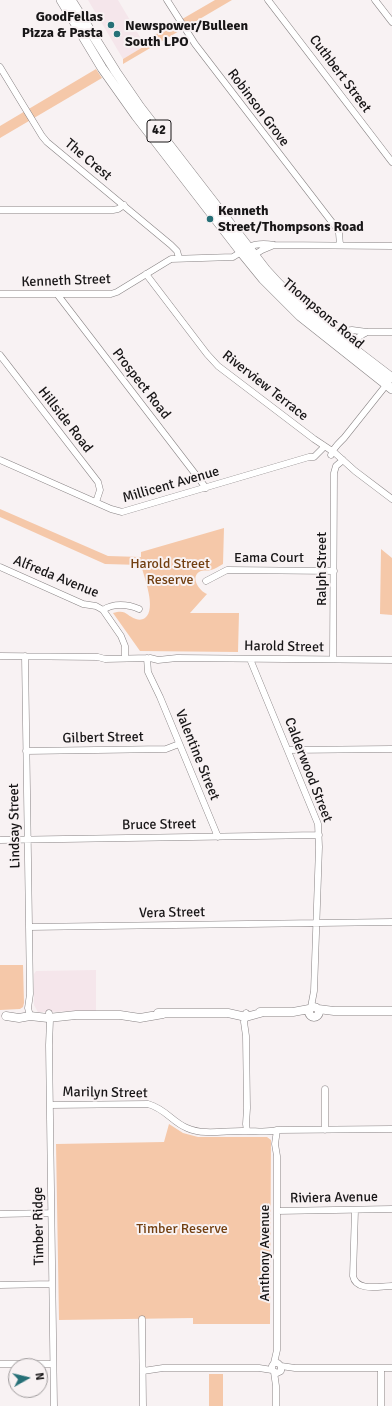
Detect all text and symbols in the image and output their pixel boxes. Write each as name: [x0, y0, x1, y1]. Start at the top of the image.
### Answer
place label: GoodFellas Pizza & Pasta: [22, 9, 103, 42]
place label: Newspower/Bulleen South LPO: [125, 18, 248, 50]
marker: GoodFellas Pizza & Pasta: [106, 20, 116, 30]
marker: Newspower/Bulleen South LPO: [112, 29, 122, 39]
street label: Cuthbert Street: [305, 32, 375, 116]
street label: Robinson Grove: [223, 66, 293, 150]
road number: 42: [147, 120, 171, 142]
street label: The Crest: [61, 136, 115, 184]
place label: Kenneth Street/Thompsons Road: [218, 203, 364, 236]
marker: Kenneth Street/Thompsons Road: [205, 214, 215, 224]
street label: Kenneth Street: [21, 271, 111, 291]
street label: Thompsons Road: [279, 275, 367, 353]
street label: Prospect Road: [108, 345, 174, 423]
street label: Riverview Terrace: [219, 347, 311, 425]
street label: Hillside Road: [34, 384, 96, 456]
street label: Millicent Avenue: [121, 463, 221, 507]
street label: Ralph Street: [314, 532, 330, 606]
street label: Eama Court: [234, 550, 304, 566]
street label: Alfreda Avenue: [11, 552, 101, 602]
park label: Harold Street Reserve: [130, 556, 210, 588]
street label: Harold Street: [244, 638, 324, 656]
street label: Valentine Street: [171, 707, 223, 803]
street label: Calderwood Street: [280, 715, 336, 825]
street label: Gilbert Street: [62, 729, 144, 747]
street label: Lindsay Street: [6, 783, 24, 869]
street label: Bruce Street: [122, 816, 196, 834]
street label: Vera Street: [139, 904, 205, 922]
street label: Marilyn Street: [62, 1084, 148, 1102]
street label: Timber Ridge: [30, 1187, 48, 1265]
street label: Riviera Avenue: [290, 1189, 378, 1207]
street label: Anthony Avenue: [257, 1205, 273, 1301]
park label: Timber Reserve: [136, 1221, 228, 1237]
north arrow: [8, 1358, 48, 1398]
text: N: [32, 1372, 46, 1381]

